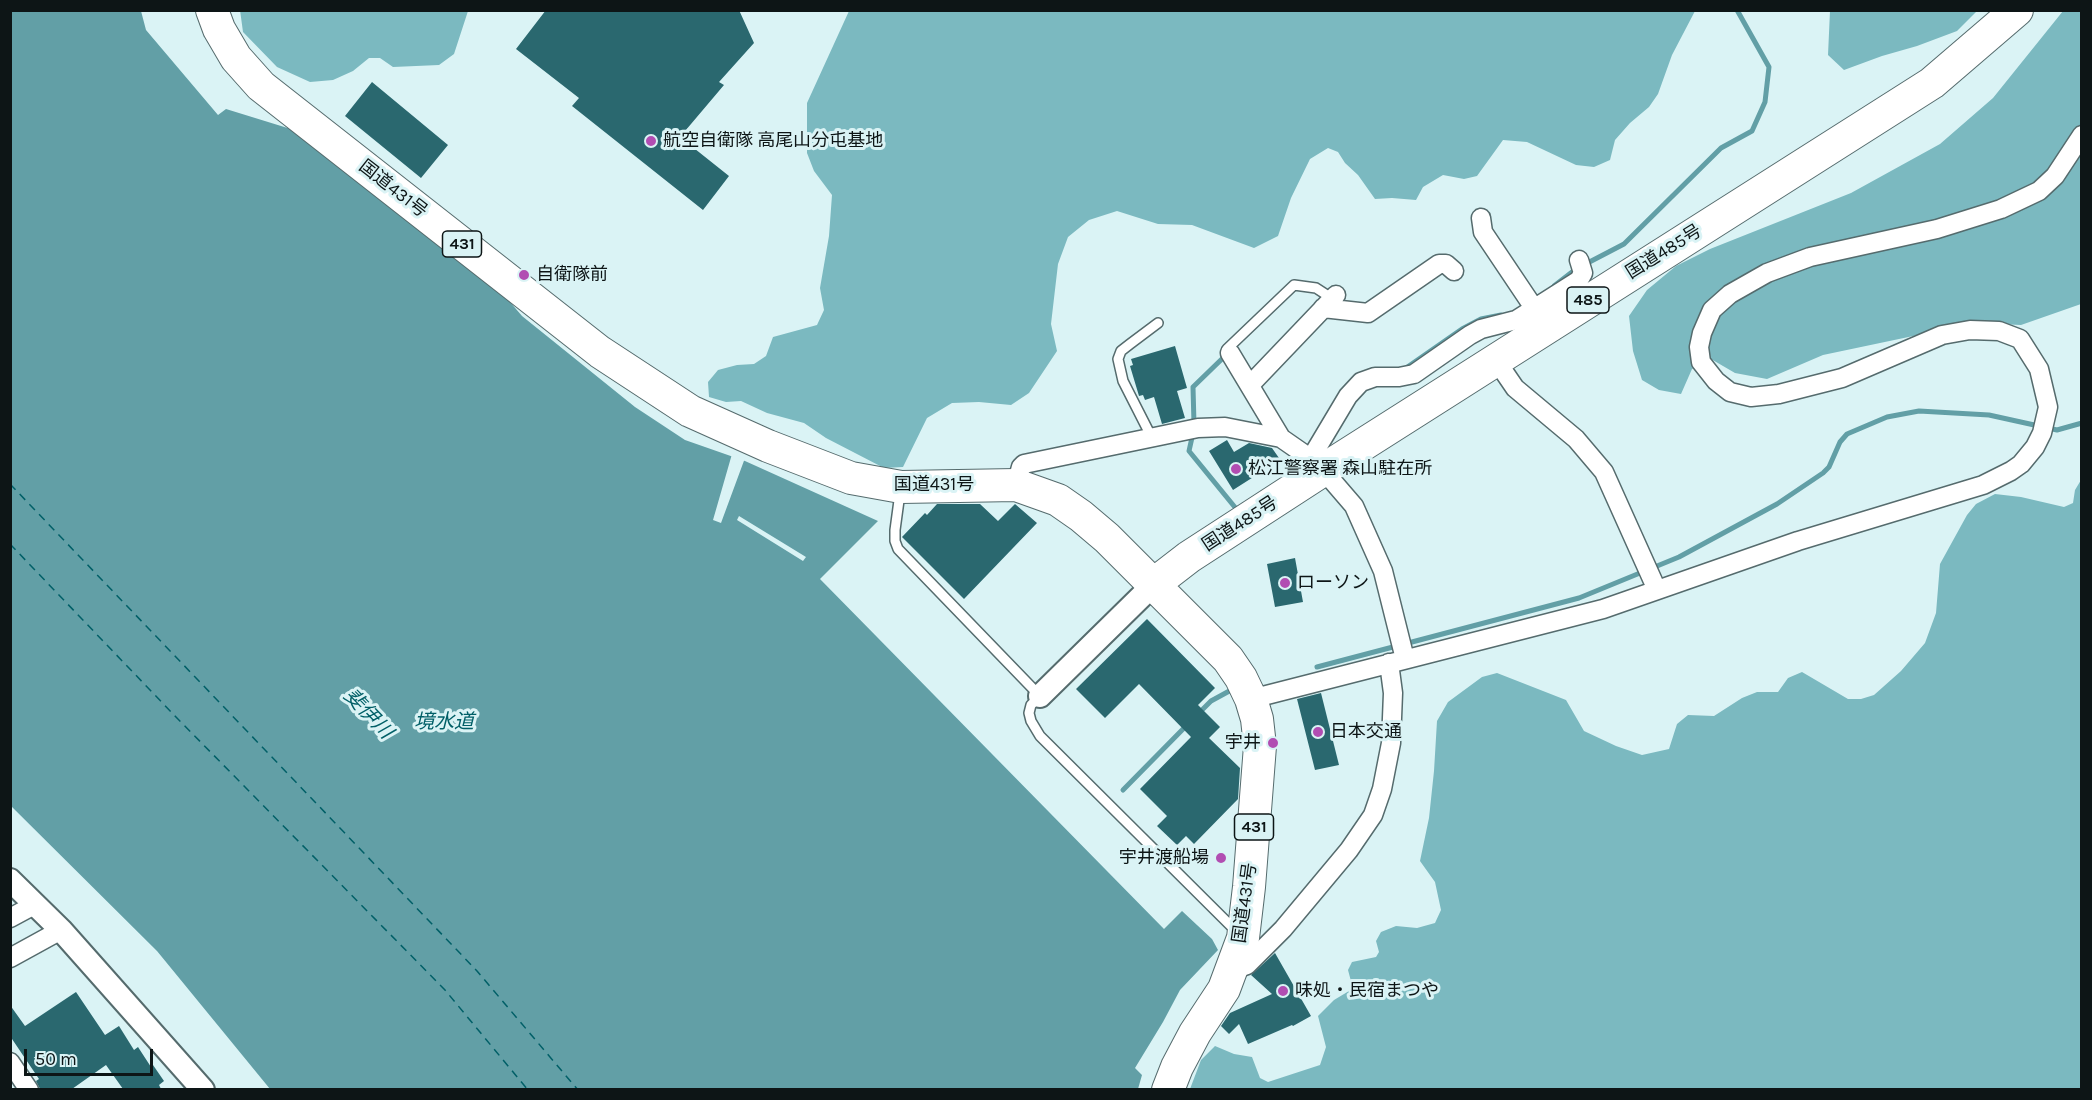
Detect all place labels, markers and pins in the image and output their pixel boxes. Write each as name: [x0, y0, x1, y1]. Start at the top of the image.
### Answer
place label: 航空自衛隊 高尾山分屯基地: [663, 130, 883, 152]
marker: 航空自衛隊 高尾山分屯基地: [644, 134, 658, 148]
place label: 自衛隊前: [536, 264, 608, 286]
marker: 自衛隊前: [517, 268, 531, 282]
place label: 松江警察署 森山駐在所: [1248, 458, 1432, 480]
marker: 松江警察署 森山駐在所: [1229, 462, 1243, 476]
place label: ローソン: [1297, 572, 1369, 594]
marker: ローソン: [1278, 576, 1292, 590]
place label: 日本交通: [1330, 721, 1402, 743]
marker: 日本交通: [1311, 725, 1325, 739]
place label: 宇井: [1225, 732, 1261, 754]
marker: 宇井: [1266, 736, 1280, 750]
place label: 宇井渡船場: [1119, 847, 1209, 869]
marker: 宇井渡船場: [1214, 851, 1228, 865]
place label: 味処・民宿まつや: [1295, 980, 1439, 1002]
marker: 味処・民宿まつや: [1276, 984, 1290, 998]

